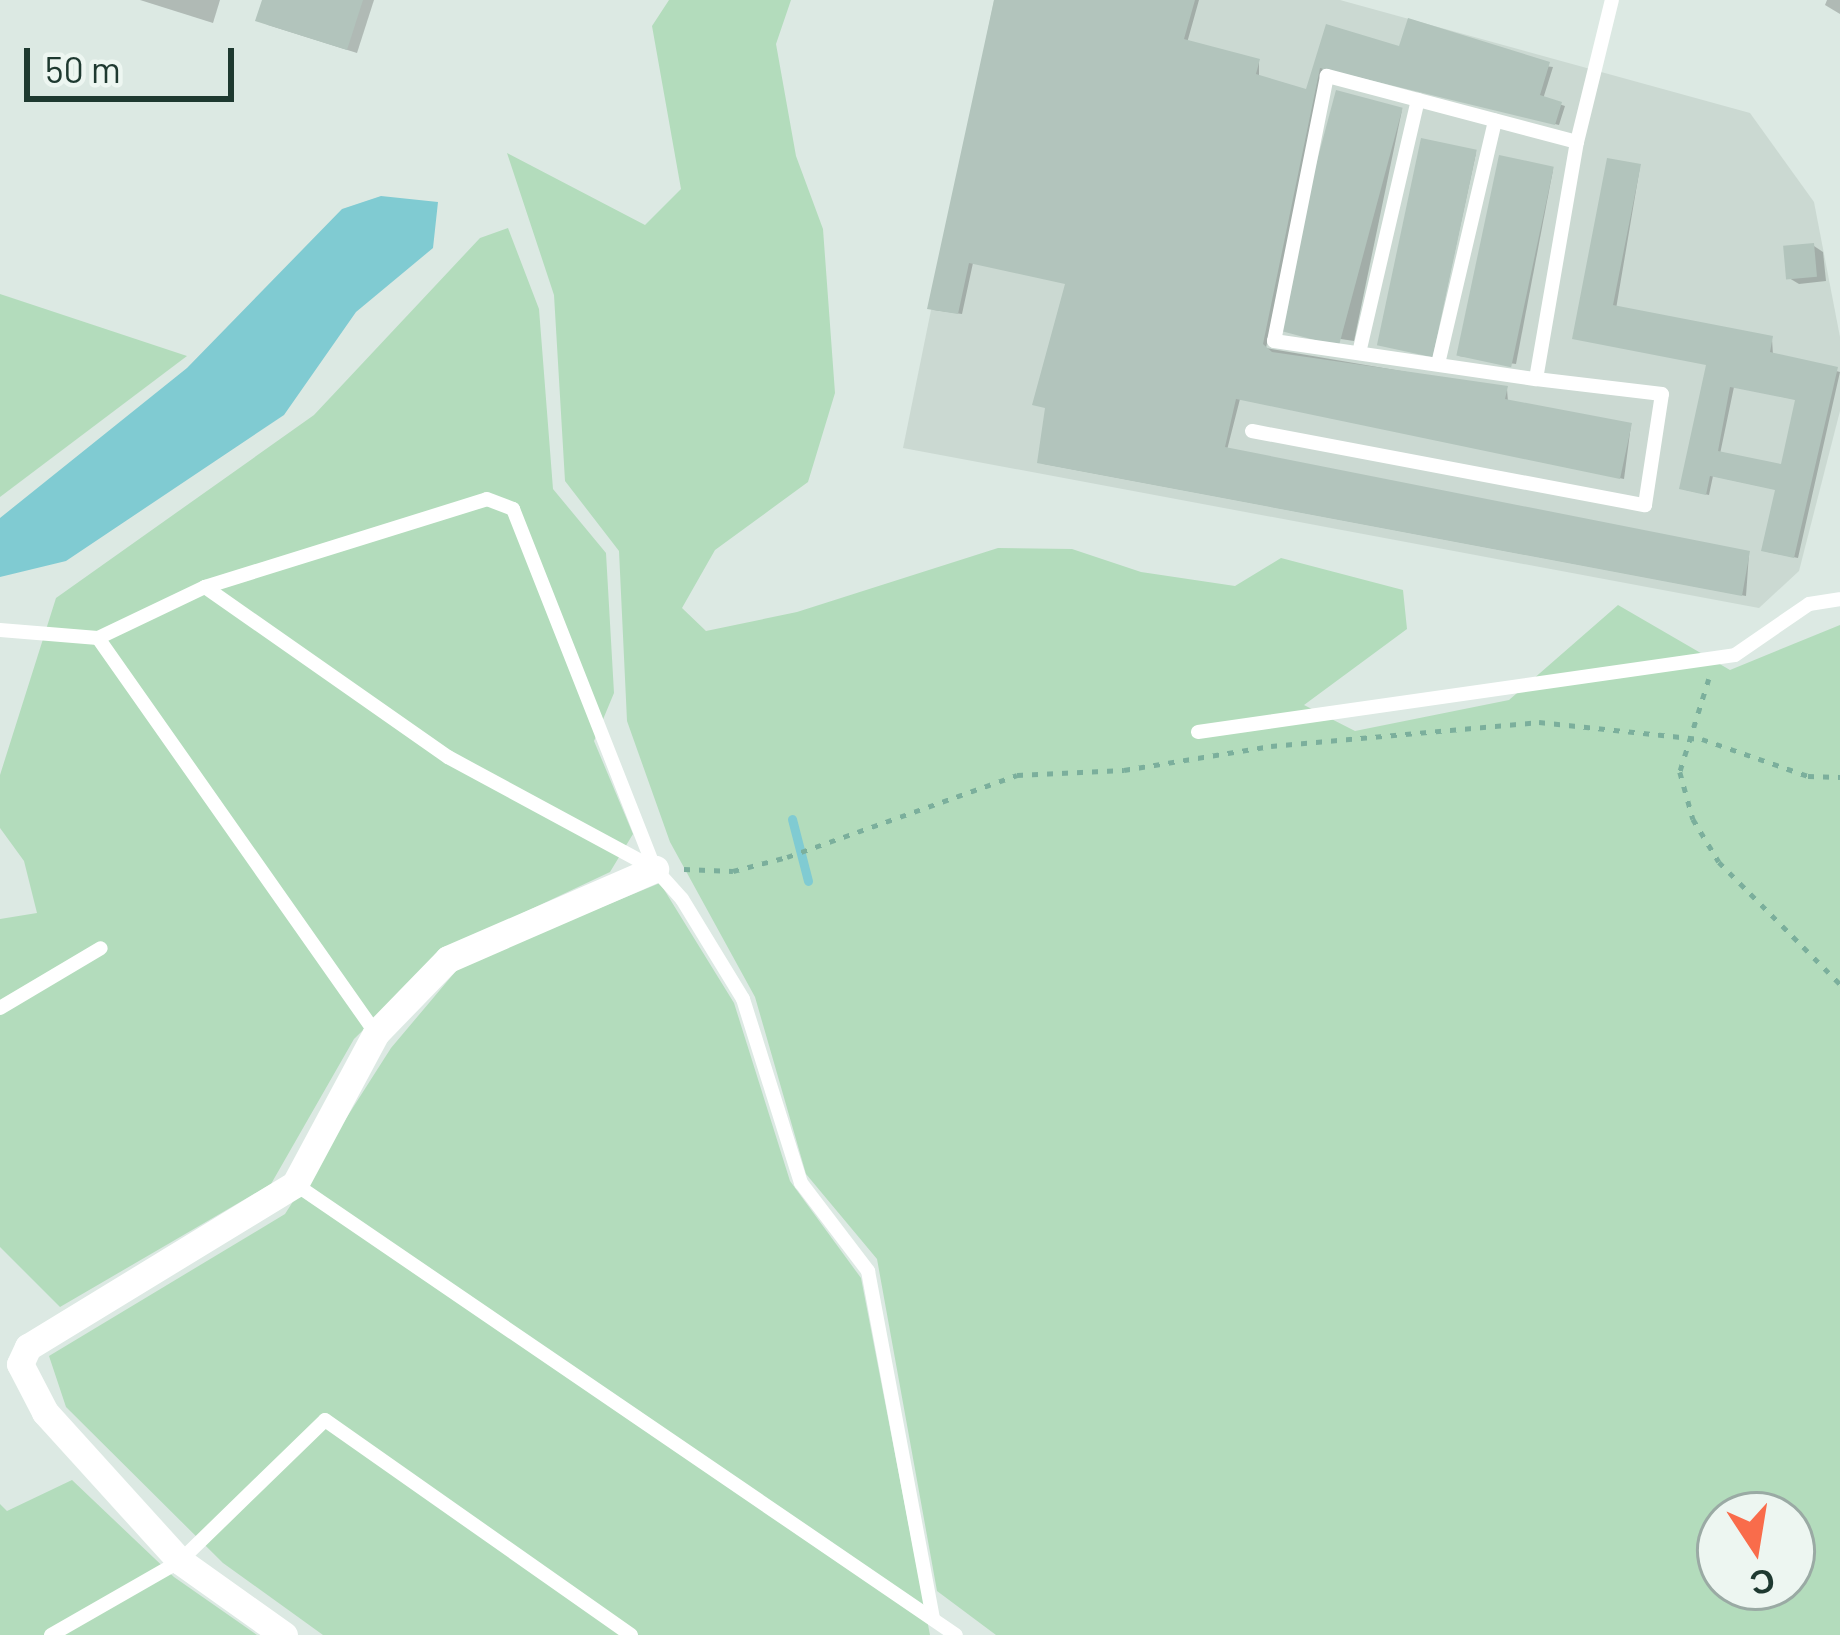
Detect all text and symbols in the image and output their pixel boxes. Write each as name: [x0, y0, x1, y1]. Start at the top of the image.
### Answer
scale bar: [30, 24, 240, 98]
text: 50 m: [45, 47, 121, 90]
north arrow: [1696, 1491, 1816, 1611]
text: С: [1747, 1561, 1779, 1605]

